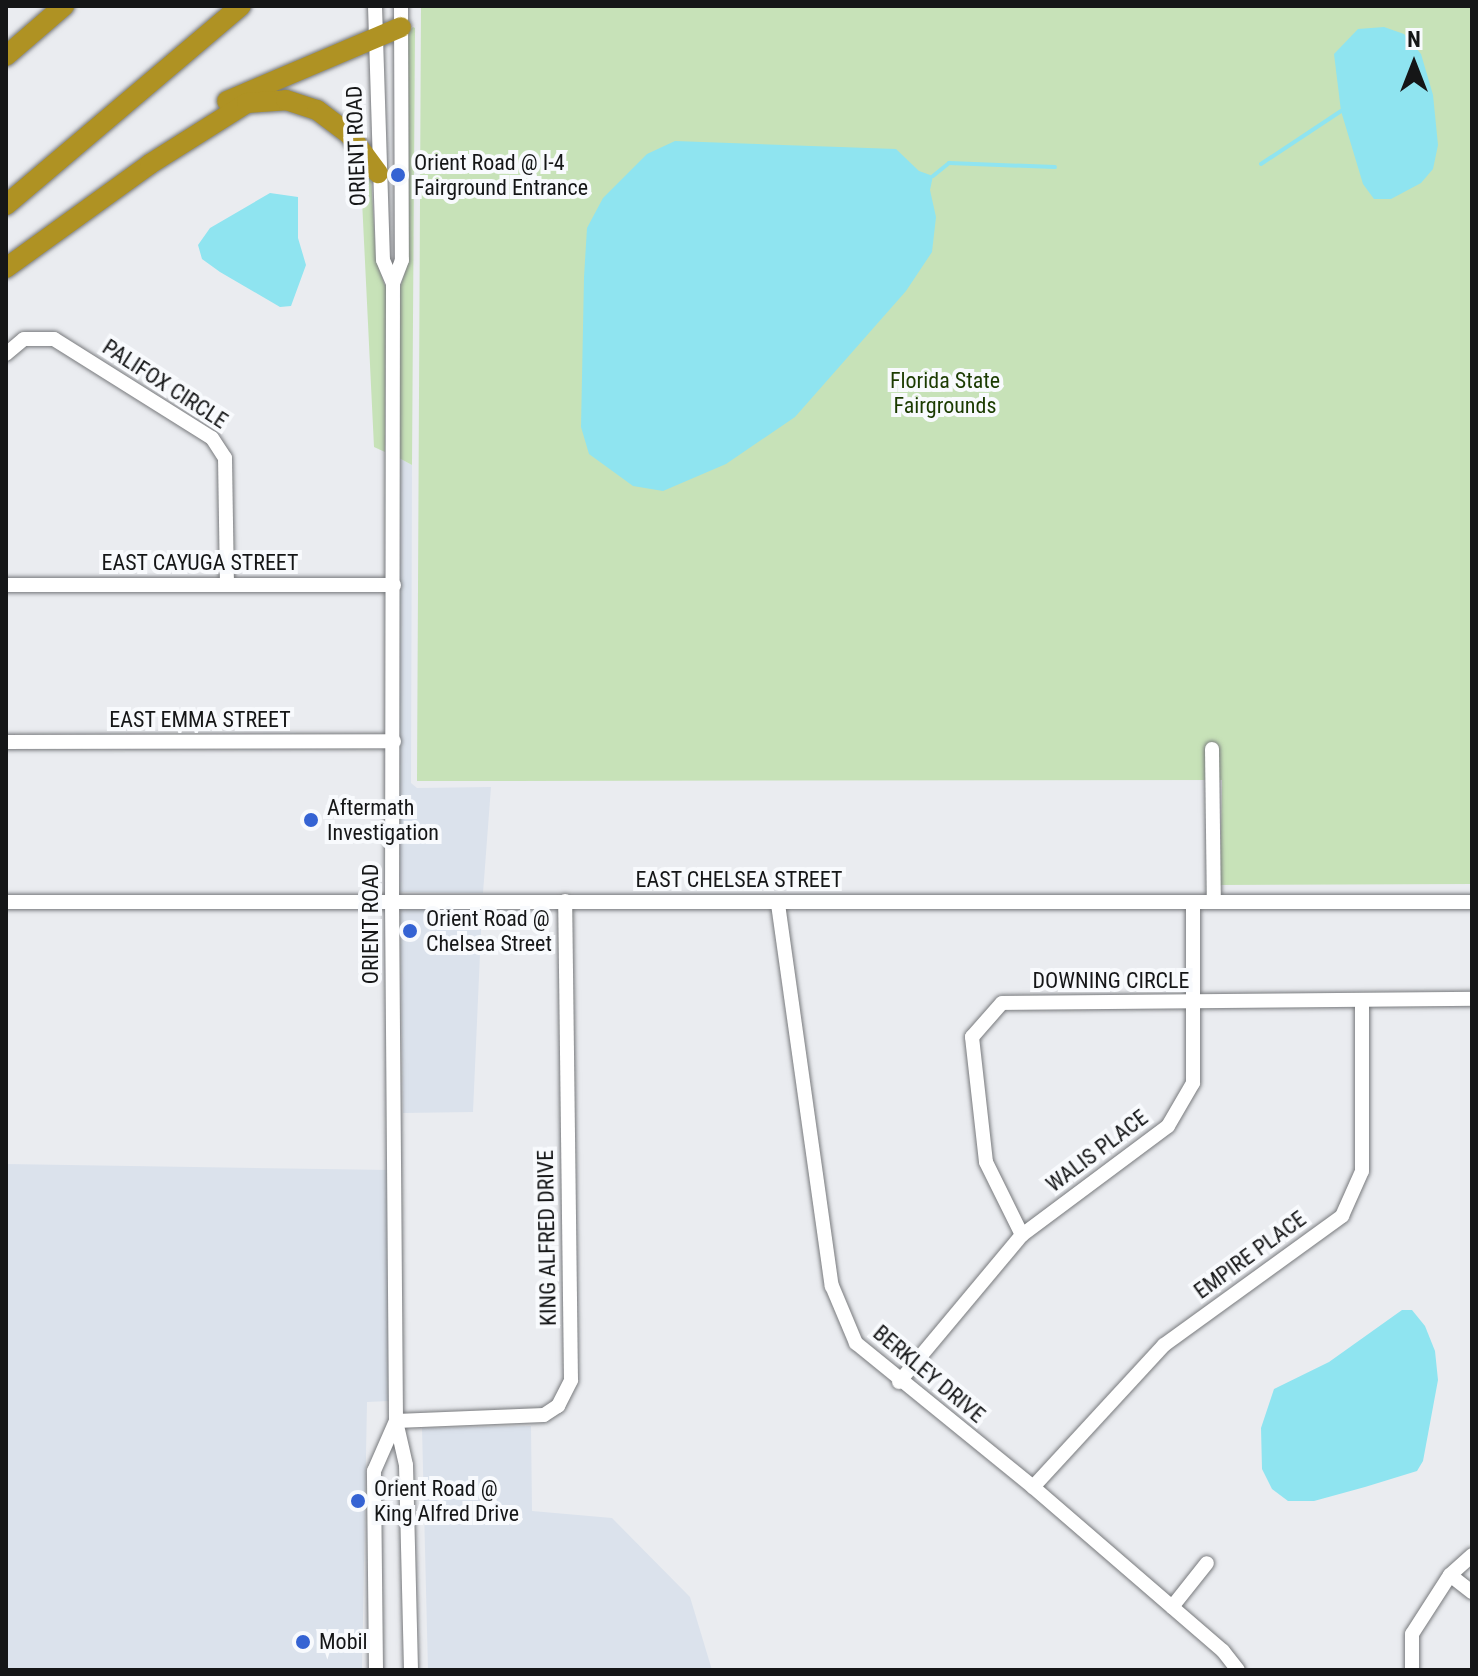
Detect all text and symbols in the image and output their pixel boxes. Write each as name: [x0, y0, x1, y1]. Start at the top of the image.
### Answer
north arrow: [1374, 24, 1454, 104]
text: N: [1407, 27, 1421, 52]
street label: ORIENT ROAD: [341, 85, 371, 207]
place label: Orient Road @ I-4 Fairground Entrance: [414, 149, 588, 200]
marker: Orient Road @ I-4 Fairground Entrance: [389, 166, 407, 184]
street label: PALIFOX CIRCLE: [98, 334, 232, 434]
park label: Florida State Fairgrounds: [890, 367, 1000, 418]
street label: EAST CAYUGA STREET: [101, 550, 299, 576]
street label: EAST EMMA STREET: [109, 707, 291, 733]
place label: Aftermath Investigation: [327, 794, 439, 846]
marker: Aftermath Investigation: [302, 811, 320, 829]
street label: ORIENT ROAD: [358, 863, 384, 985]
street label: EAST CHELSEA STREET: [635, 867, 843, 893]
place label: Orient Road @ Chelsea Street: [426, 905, 552, 956]
marker: Orient Road @ Chelsea Street: [401, 922, 419, 940]
street label: DOWNING CIRCLE: [1033, 968, 1189, 994]
street label: WALIS PLACE: [1041, 1104, 1153, 1198]
street label: KING ALFRED DRIVE: [532, 1150, 562, 1326]
street label: EMPIRE PLACE: [1189, 1206, 1311, 1304]
street label: BERKLEY DRIVE: [868, 1320, 990, 1428]
place label: Orient Road @ King Alfred Drive: [374, 1475, 519, 1526]
marker: Orient Road @ King Alfred Drive: [349, 1492, 367, 1510]
place label: Mobil: [319, 1629, 368, 1655]
marker: Mobil: [294, 1633, 312, 1651]

